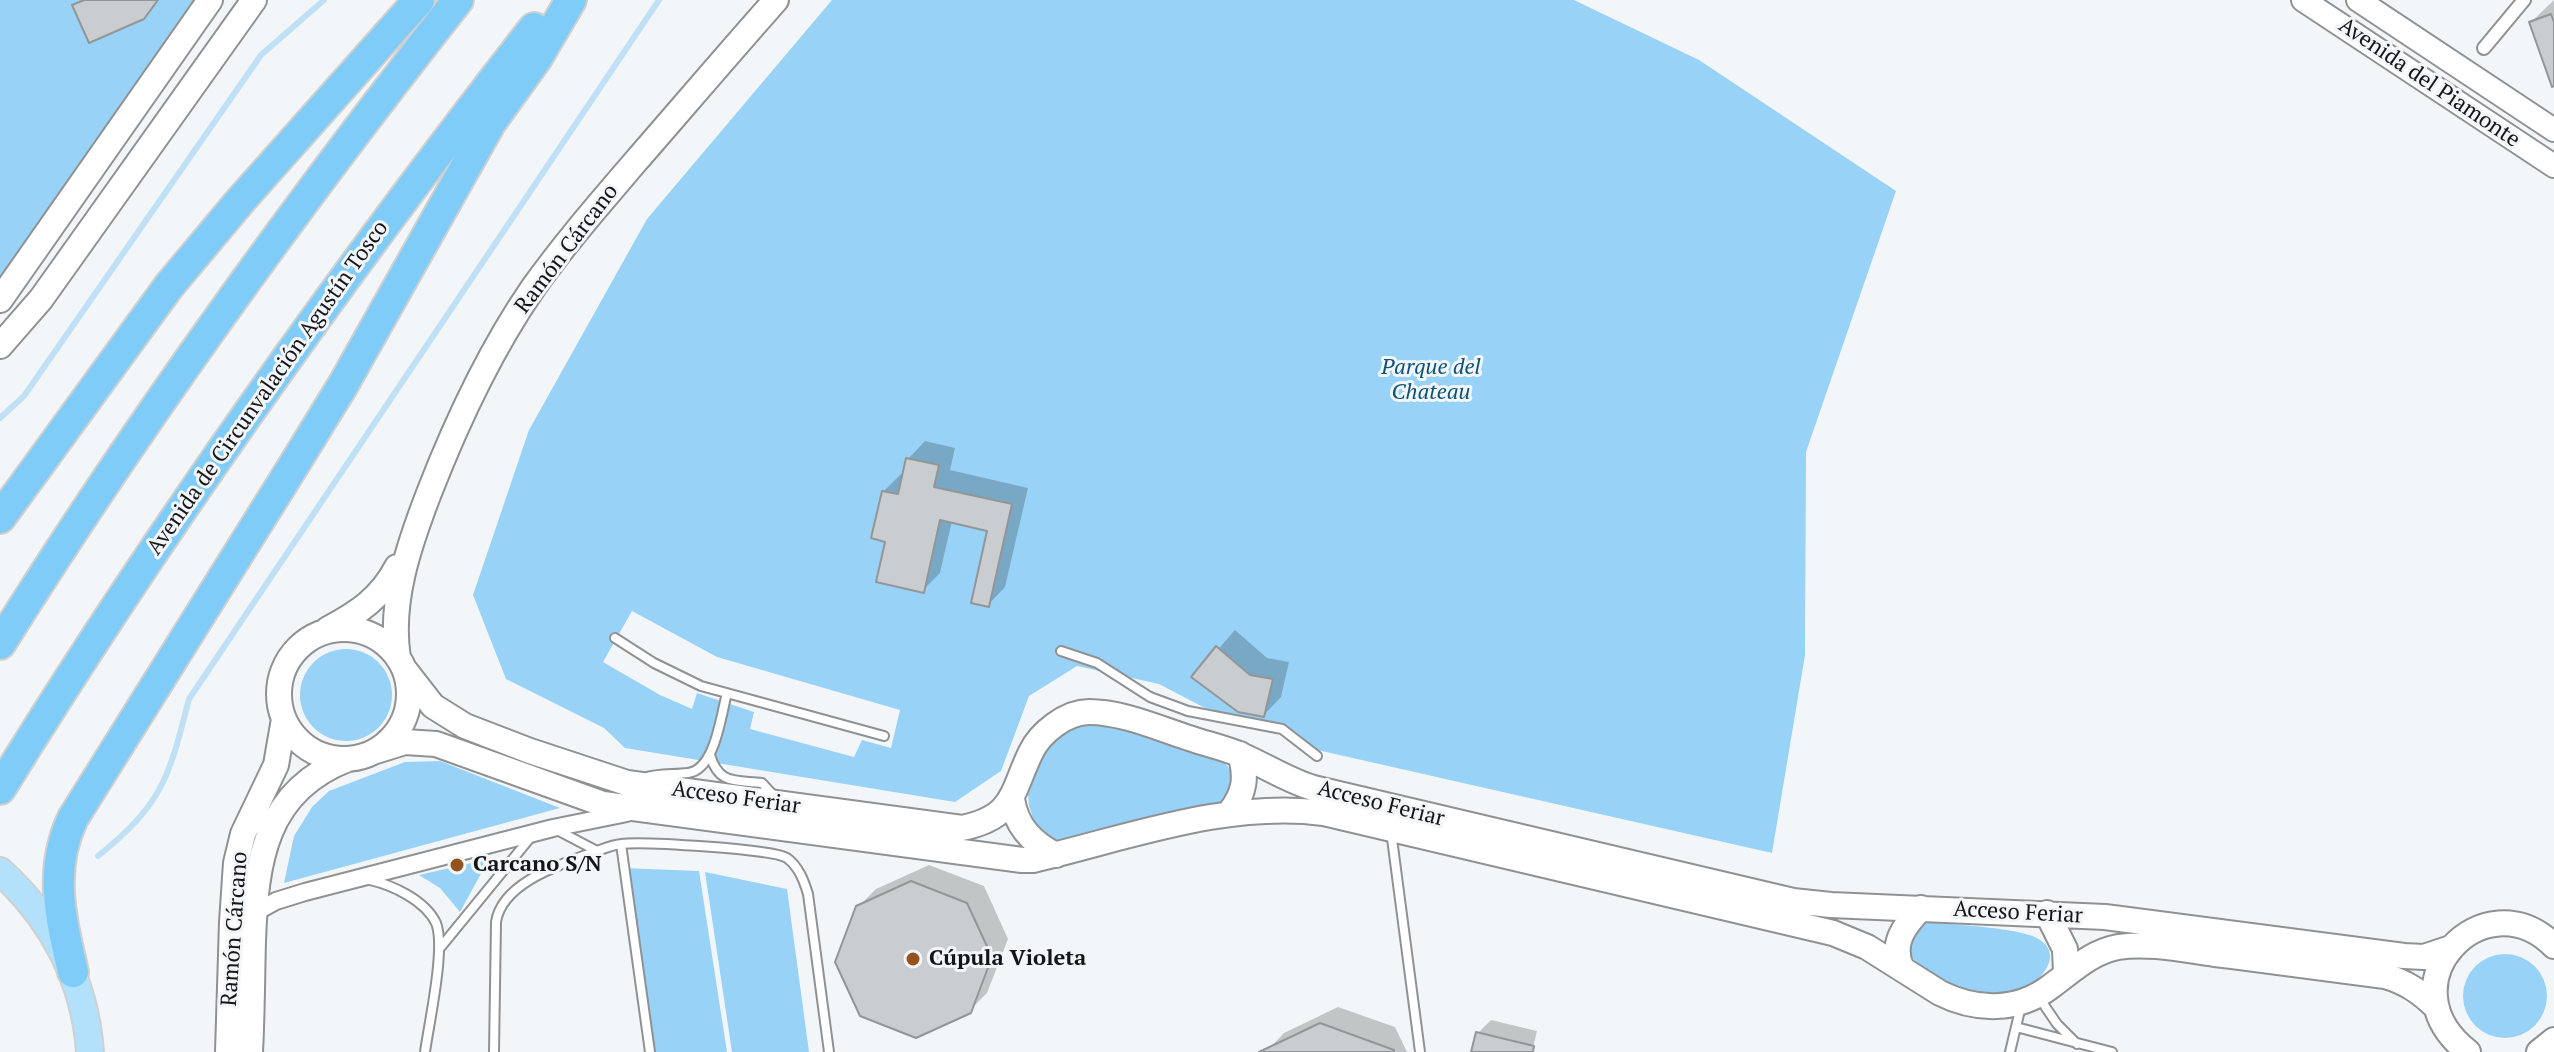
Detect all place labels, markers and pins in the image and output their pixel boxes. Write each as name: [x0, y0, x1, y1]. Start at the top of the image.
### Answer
place label: Carcano S/N: [473, 852, 602, 878]
marker: Carcano S/N: [448, 856, 466, 874]
place label: Cúpula Violeta: [929, 946, 1086, 972]
marker: Cúpula Violeta: [904, 950, 922, 968]

